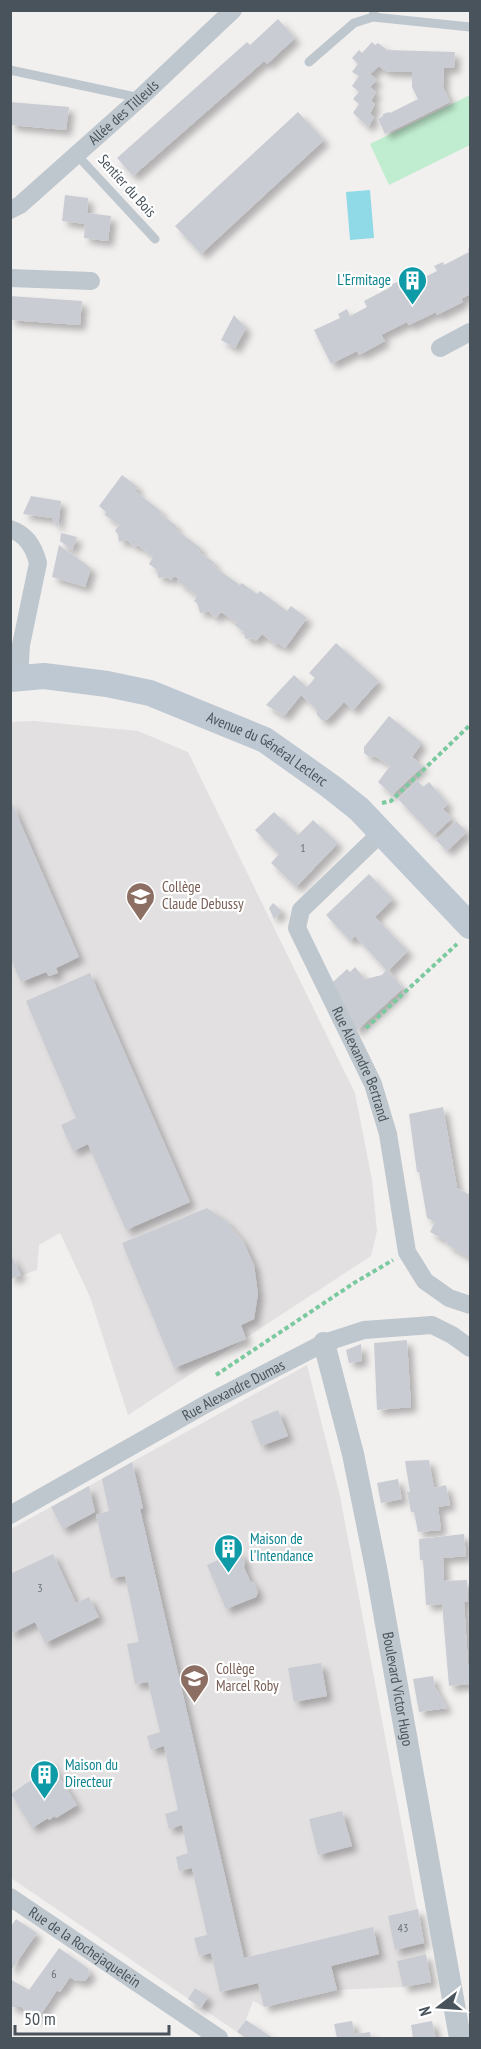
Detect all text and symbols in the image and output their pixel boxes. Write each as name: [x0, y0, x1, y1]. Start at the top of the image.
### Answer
street label: Allée des Tilleuls: [84, 75, 162, 149]
street label: Sentier du Bois: [94, 150, 161, 221]
building icon: L'Ermitage: [396, 264, 428, 306]
place label: L'Ermitage: [337, 270, 391, 289]
street label: Avenue du Général Leclerc: [204, 707, 332, 791]
house number: 1: [300, 840, 306, 855]
place label: Collège Claude Debussy: [162, 877, 244, 913]
school or university icon: Collège Claude Debussy: [125, 880, 157, 922]
street label: Rue Alexandre Bertrand: [328, 1004, 394, 1124]
street label: Rue Alexandre Dumas: [179, 1355, 288, 1425]
place label: Maison de l'Intendance: [250, 1529, 313, 1565]
building icon: Maison de l'Intendance: [213, 1532, 245, 1574]
house number: 3: [37, 1580, 43, 1595]
street label: Boulevard Victor Hugo: [379, 1630, 418, 1748]
place label: Collège Marcel Roby: [216, 1659, 279, 1695]
school or university icon: Collège Marcel Roby: [179, 1662, 211, 1704]
place label: Maison du Directeur: [65, 1755, 118, 1791]
building icon: Maison du Directeur: [28, 1758, 60, 1800]
street label: Rue de la Rochejaquelein: [25, 1902, 144, 1991]
house number: 43: [398, 1920, 408, 1935]
house number: 6: [51, 1966, 57, 1981]
north arrow: [409, 1977, 469, 2037]
scale bar: [15, 1998, 170, 2036]
text: N: [414, 2004, 435, 2018]
text: 50 m: [24, 2007, 56, 2030]

